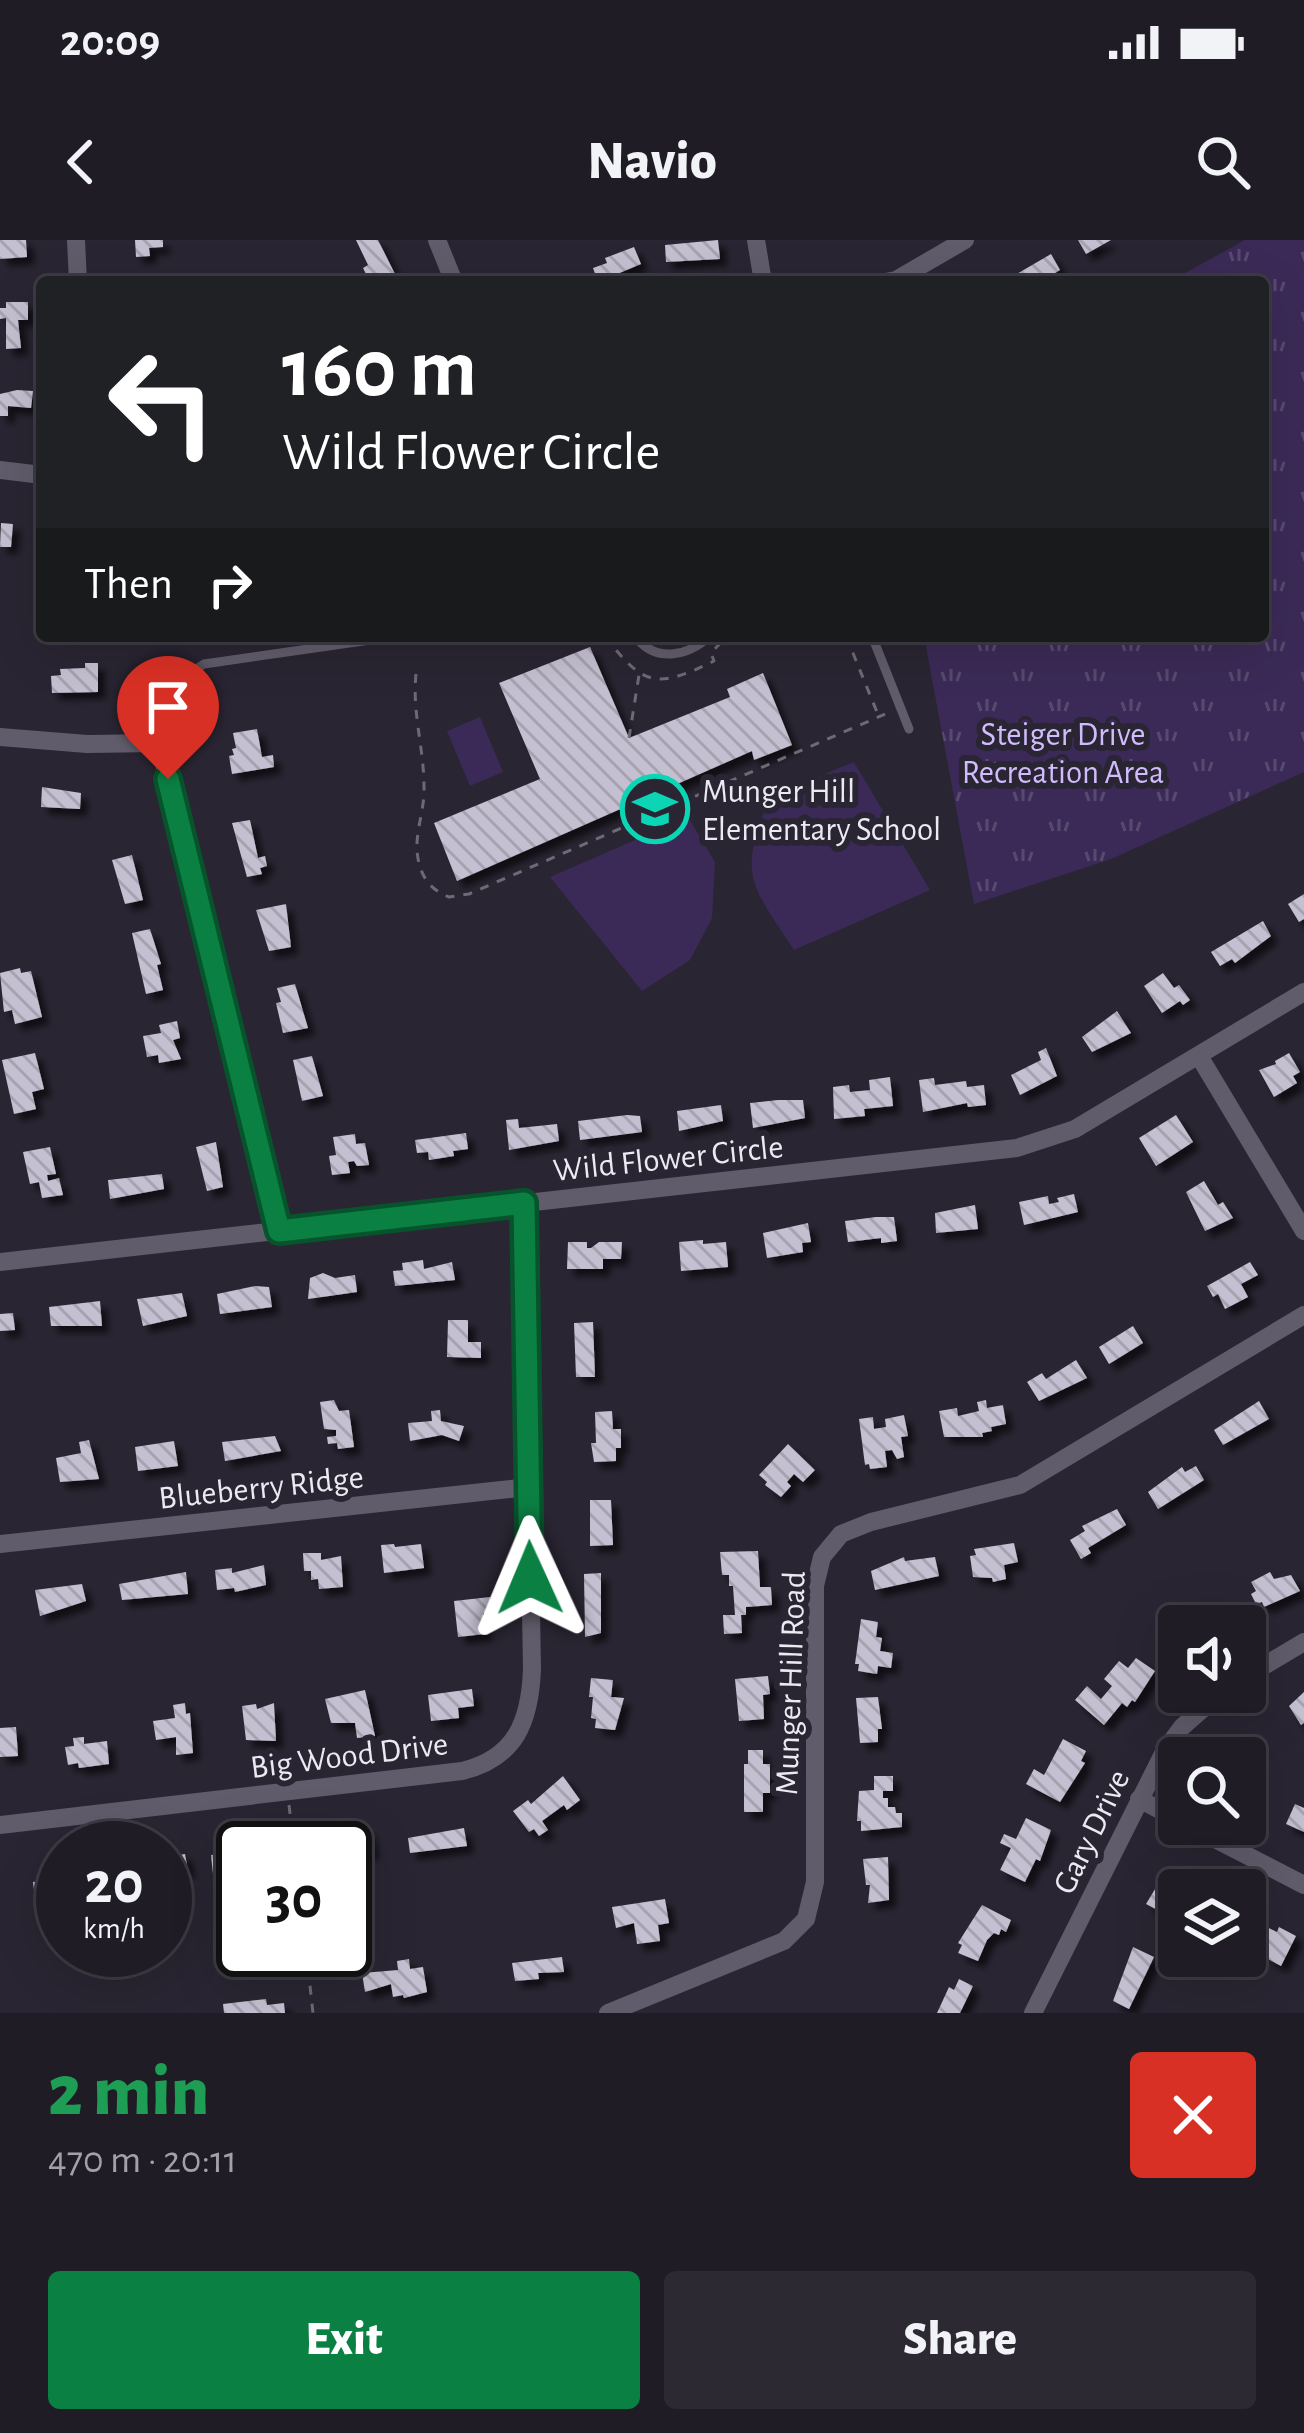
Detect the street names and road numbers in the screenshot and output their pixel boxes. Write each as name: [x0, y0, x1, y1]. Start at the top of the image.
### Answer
street label: Wild Flower Circle: [552, 1131, 785, 1188]
street label: Blueberry Ridge: [157, 1461, 365, 1516]
street label: Munger Hill Road: [771, 1570, 812, 1796]
street label: Big Wood Drive: [249, 1728, 450, 1785]
street label: Gary Drive: [1048, 1765, 1136, 1899]

